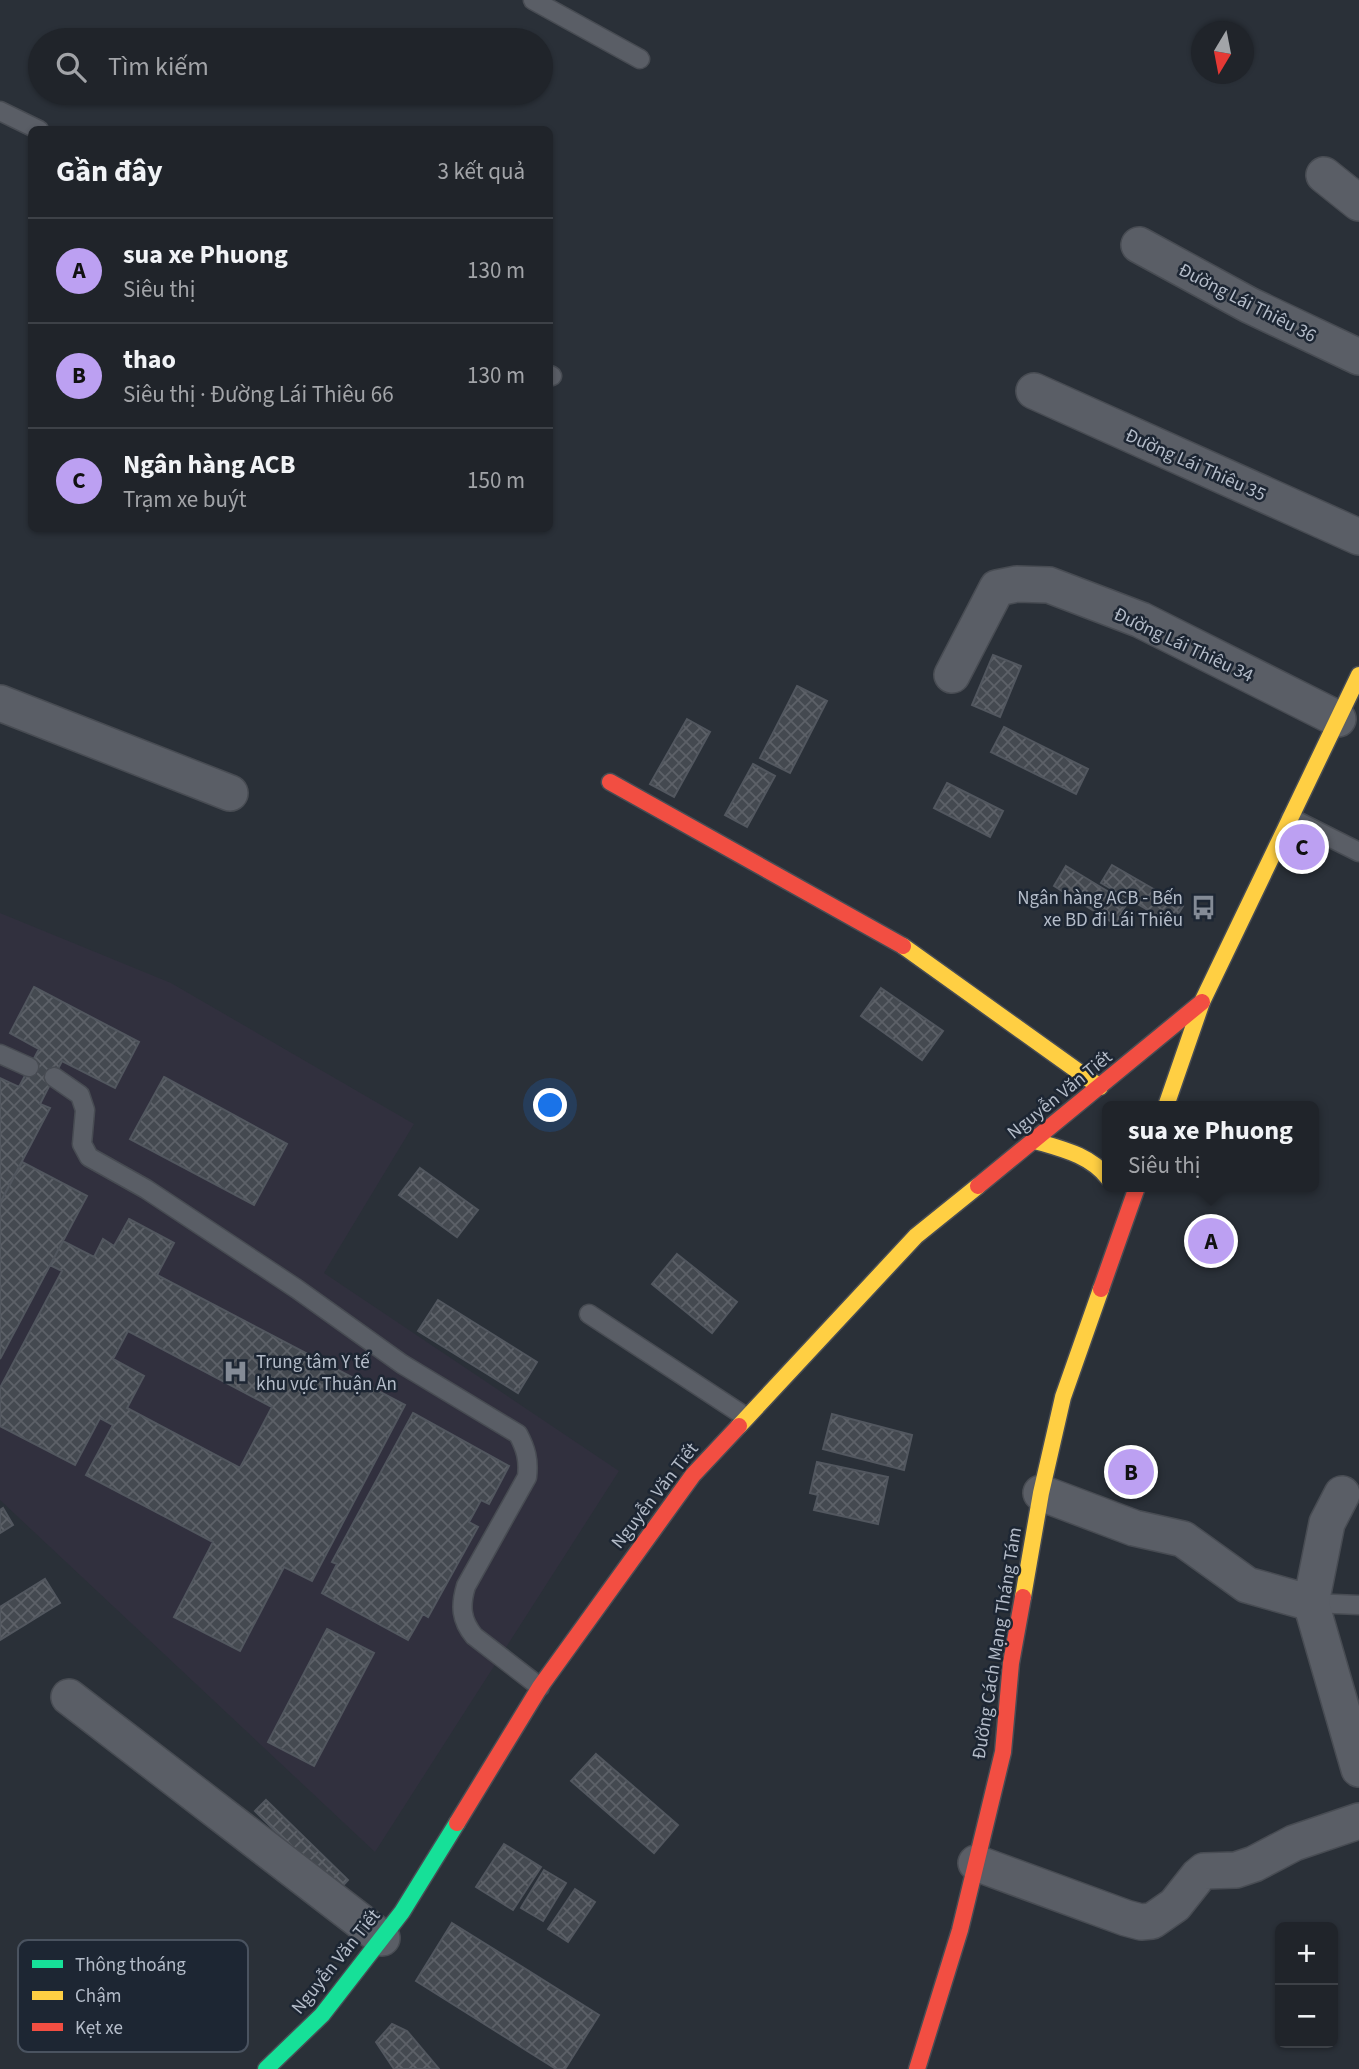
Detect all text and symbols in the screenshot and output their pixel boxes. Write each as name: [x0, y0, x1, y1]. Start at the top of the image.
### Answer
north arrow: [1191, 21, 1254, 84]
search box: [28, 28, 553, 105]
icon: search: [52, 48, 90, 86]
text: Tìm kiếm: [108, 48, 209, 85]
text: Gần đây: [56, 150, 163, 193]
text: 3 kết quả: [438, 155, 525, 188]
text: sua xe Phuong: [123, 236, 288, 273]
text: A: [72, 254, 86, 287]
text: 130 m: [467, 254, 525, 287]
street label: Đường Lái Thiêu 36: [1174, 257, 1321, 350]
text: Siêu thị: [123, 273, 195, 306]
text: thao: [123, 341, 176, 378]
text: B: [72, 359, 86, 392]
text: 130 m: [467, 359, 525, 392]
text: Siêu thị · Đường Lái Thiêu 66: [123, 378, 394, 411]
street label: Đường Lái Thiêu 35: [1121, 422, 1270, 508]
text: Ngân hàng ACB: [123, 446, 295, 483]
text: C: [72, 464, 86, 497]
text: 150 m: [467, 464, 525, 497]
text: Trạm xe buýt: [123, 483, 247, 516]
street label: Đường Lái Thiêu 34: [1109, 601, 1258, 690]
pin: C: [1279, 821, 1325, 873]
place label: Ngân hàng ACB - Bến xe BD đi Lái Thiêu: [1017, 885, 1183, 934]
bus stop icon: Ngân hàng ACB - Bến xe BD đi Lái Thiêu: [1189, 894, 1217, 922]
street label: Nguyễn Văn Tiết: [1002, 1044, 1119, 1146]
your location: [533, 1088, 567, 1122]
popup: [1102, 1101, 1319, 1192]
text: sua xe Phuong: [1128, 1112, 1293, 1149]
text: Siêu thị: [1128, 1149, 1200, 1182]
pin: A: [1188, 1215, 1234, 1267]
place label: Trung tâm Y tế khu vực Thuận An: [256, 1349, 397, 1398]
hospital icon: Trung tâm Y tế khu vực Thuận An: [222, 1358, 250, 1386]
street label: Nguyễn Văn Tiết: [605, 1437, 706, 1555]
pin: B: [1108, 1446, 1154, 1498]
street label: Đường Cách Mạng Tháng Tám: [966, 1525, 1029, 1761]
street label: Nguyễn Văn Tiết: [285, 1903, 387, 2020]
map controls: [1275, 1922, 1338, 2048]
button: +: [1275, 1922, 1338, 1985]
legend: [18, 1940, 248, 2052]
text: Thông thoáng: [75, 1952, 186, 1979]
text: Chậm: [75, 1983, 122, 2010]
button: −: [1275, 1985, 1338, 2048]
text: Kẹt xe: [75, 2015, 123, 2042]

